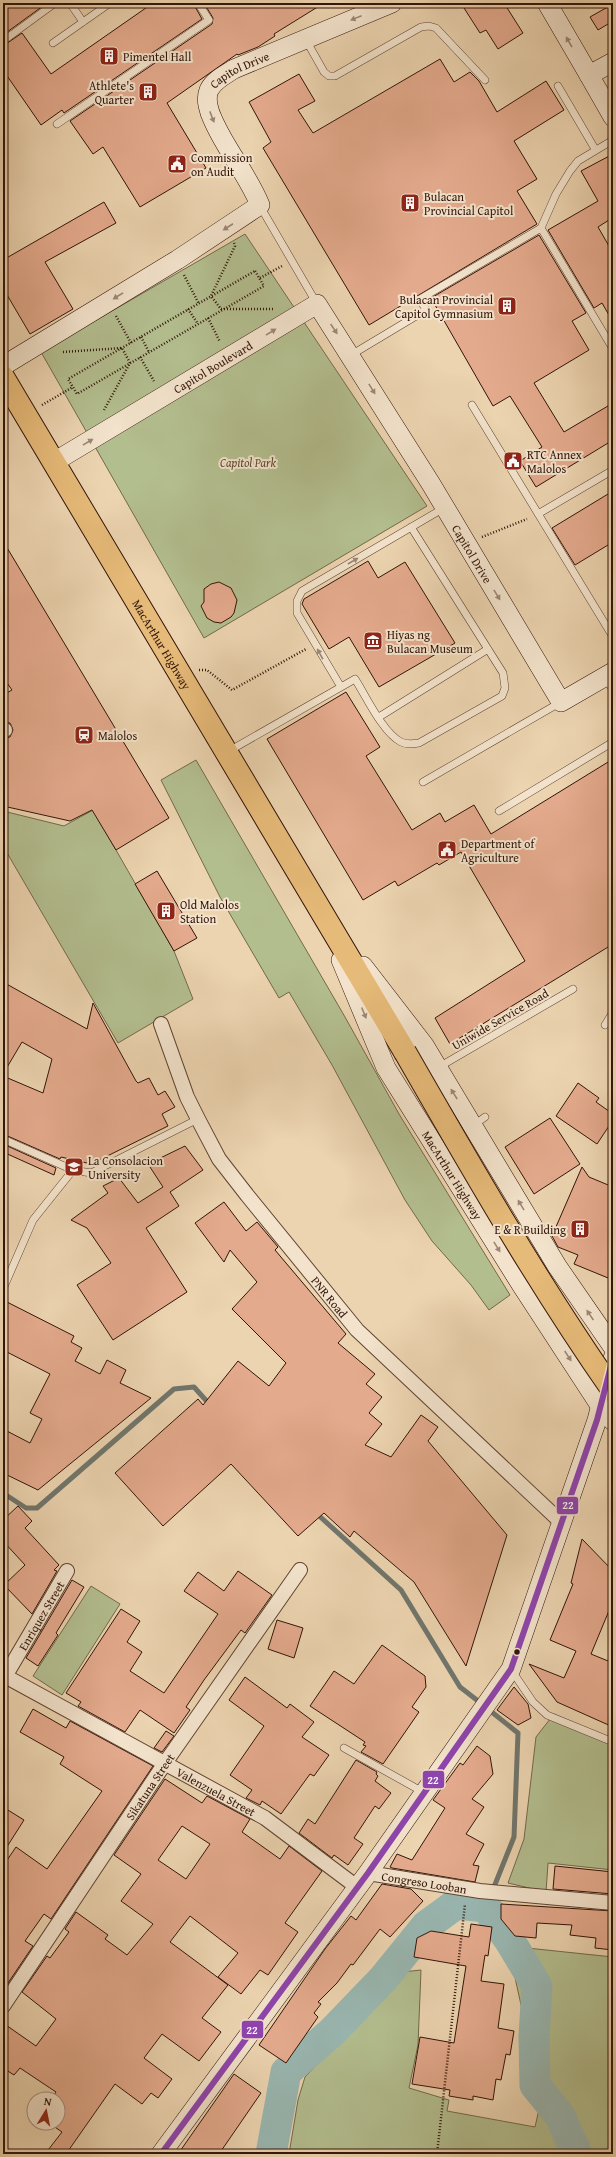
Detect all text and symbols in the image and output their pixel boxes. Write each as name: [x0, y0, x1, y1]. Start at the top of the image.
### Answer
one-way arrow: [349, 15, 361, 21]
one-way arrow: [566, 36, 573, 48]
building icon: Pimentel Hall: [98, 45, 120, 67]
street label: Capitol Drive: [205, 47, 272, 92]
place label: Pimentel Hall: [123, 48, 192, 65]
place label: Athlete's Quarter: [89, 77, 134, 108]
building icon: Athlete's Quarter: [137, 81, 159, 103]
one-way arrow: [210, 111, 216, 123]
place label: Commission on Audit: [191, 149, 253, 180]
public building icon: Commission on Audit: [166, 153, 188, 175]
place label: Bulacan Provincial Capitol: [424, 188, 514, 219]
building icon: Bulacan Provincial Capitol: [399, 192, 421, 214]
one-way arrow: [222, 223, 234, 230]
place label: Bulacan Provincial Capitol Gymnasium: [395, 291, 494, 322]
one-way arrow: [113, 292, 123, 300]
building icon: Bulacan Provincial Capitol Gymnasium: [496, 295, 518, 317]
one-way arrow: [330, 324, 338, 334]
one-way arrow: [265, 328, 277, 335]
street label: Capitol Boulevard: [170, 336, 256, 397]
one-way arrow: [368, 383, 375, 394]
one-way arrow: [83, 438, 93, 446]
place label: RTC Annex Malolos: [527, 446, 583, 477]
public building icon: RTC Annex Malolos: [502, 450, 524, 472]
park label: Capitol Park: [220, 454, 276, 471]
street label: Capitol Drive: [448, 521, 497, 586]
one-way arrow: [347, 557, 359, 564]
one-way arrow: [493, 590, 501, 600]
street label: MacArthur Highway: [129, 596, 196, 692]
place label: Hiyas ng Bulacan Museum: [387, 626, 473, 657]
museum icon: Hiyas ng Bulacan Museum: [362, 630, 384, 652]
one-way arrow: [317, 648, 324, 660]
station icon: Malolos: [73, 724, 95, 746]
place label: Malolos: [98, 727, 137, 744]
place label: Department of Agriculture: [461, 835, 535, 866]
public building icon: Department of Agriculture: [436, 839, 458, 861]
place label: Old Malolos Station: [180, 896, 239, 927]
building icon: Old Malolos Station: [155, 900, 177, 922]
street label: Uniwide Service Road: [449, 984, 552, 1054]
one-way arrow: [361, 1008, 367, 1020]
one-way arrow: [450, 1089, 458, 1099]
street label: MacArthur Highway: [418, 1127, 487, 1223]
place label: La Consolacion University: [88, 1152, 163, 1183]
school or university icon: La Consolacion University: [63, 1156, 85, 1178]
one-way arrow: [517, 1199, 524, 1211]
building icon: E & R Building: [569, 1218, 591, 1240]
place label: E & R Building: [494, 1221, 566, 1238]
one-way arrow: [494, 1241, 501, 1253]
street label: PNR Road: [308, 1272, 352, 1321]
one-way arrow: [586, 1310, 594, 1320]
one-way arrow: [564, 1350, 571, 1362]
line badge: 22: [556, 1496, 579, 1515]
text: 22: [562, 1497, 574, 1513]
street label: Enriquez Street: [14, 1577, 68, 1653]
unlabelled marker: [512, 1647, 522, 1657]
street label: Sikatuna Street: [121, 1749, 178, 1823]
street label: Valenzuela Street: [174, 1763, 260, 1820]
line badge: 22: [422, 1770, 445, 1789]
text: 22: [427, 1772, 439, 1788]
street label: Congreso Looban: [380, 1867, 468, 1897]
line badge: 22: [241, 2020, 264, 2039]
text: 22: [246, 2022, 258, 2038]
north arrow: [26, 2091, 66, 2131]
text: N: [43, 2093, 53, 2110]

